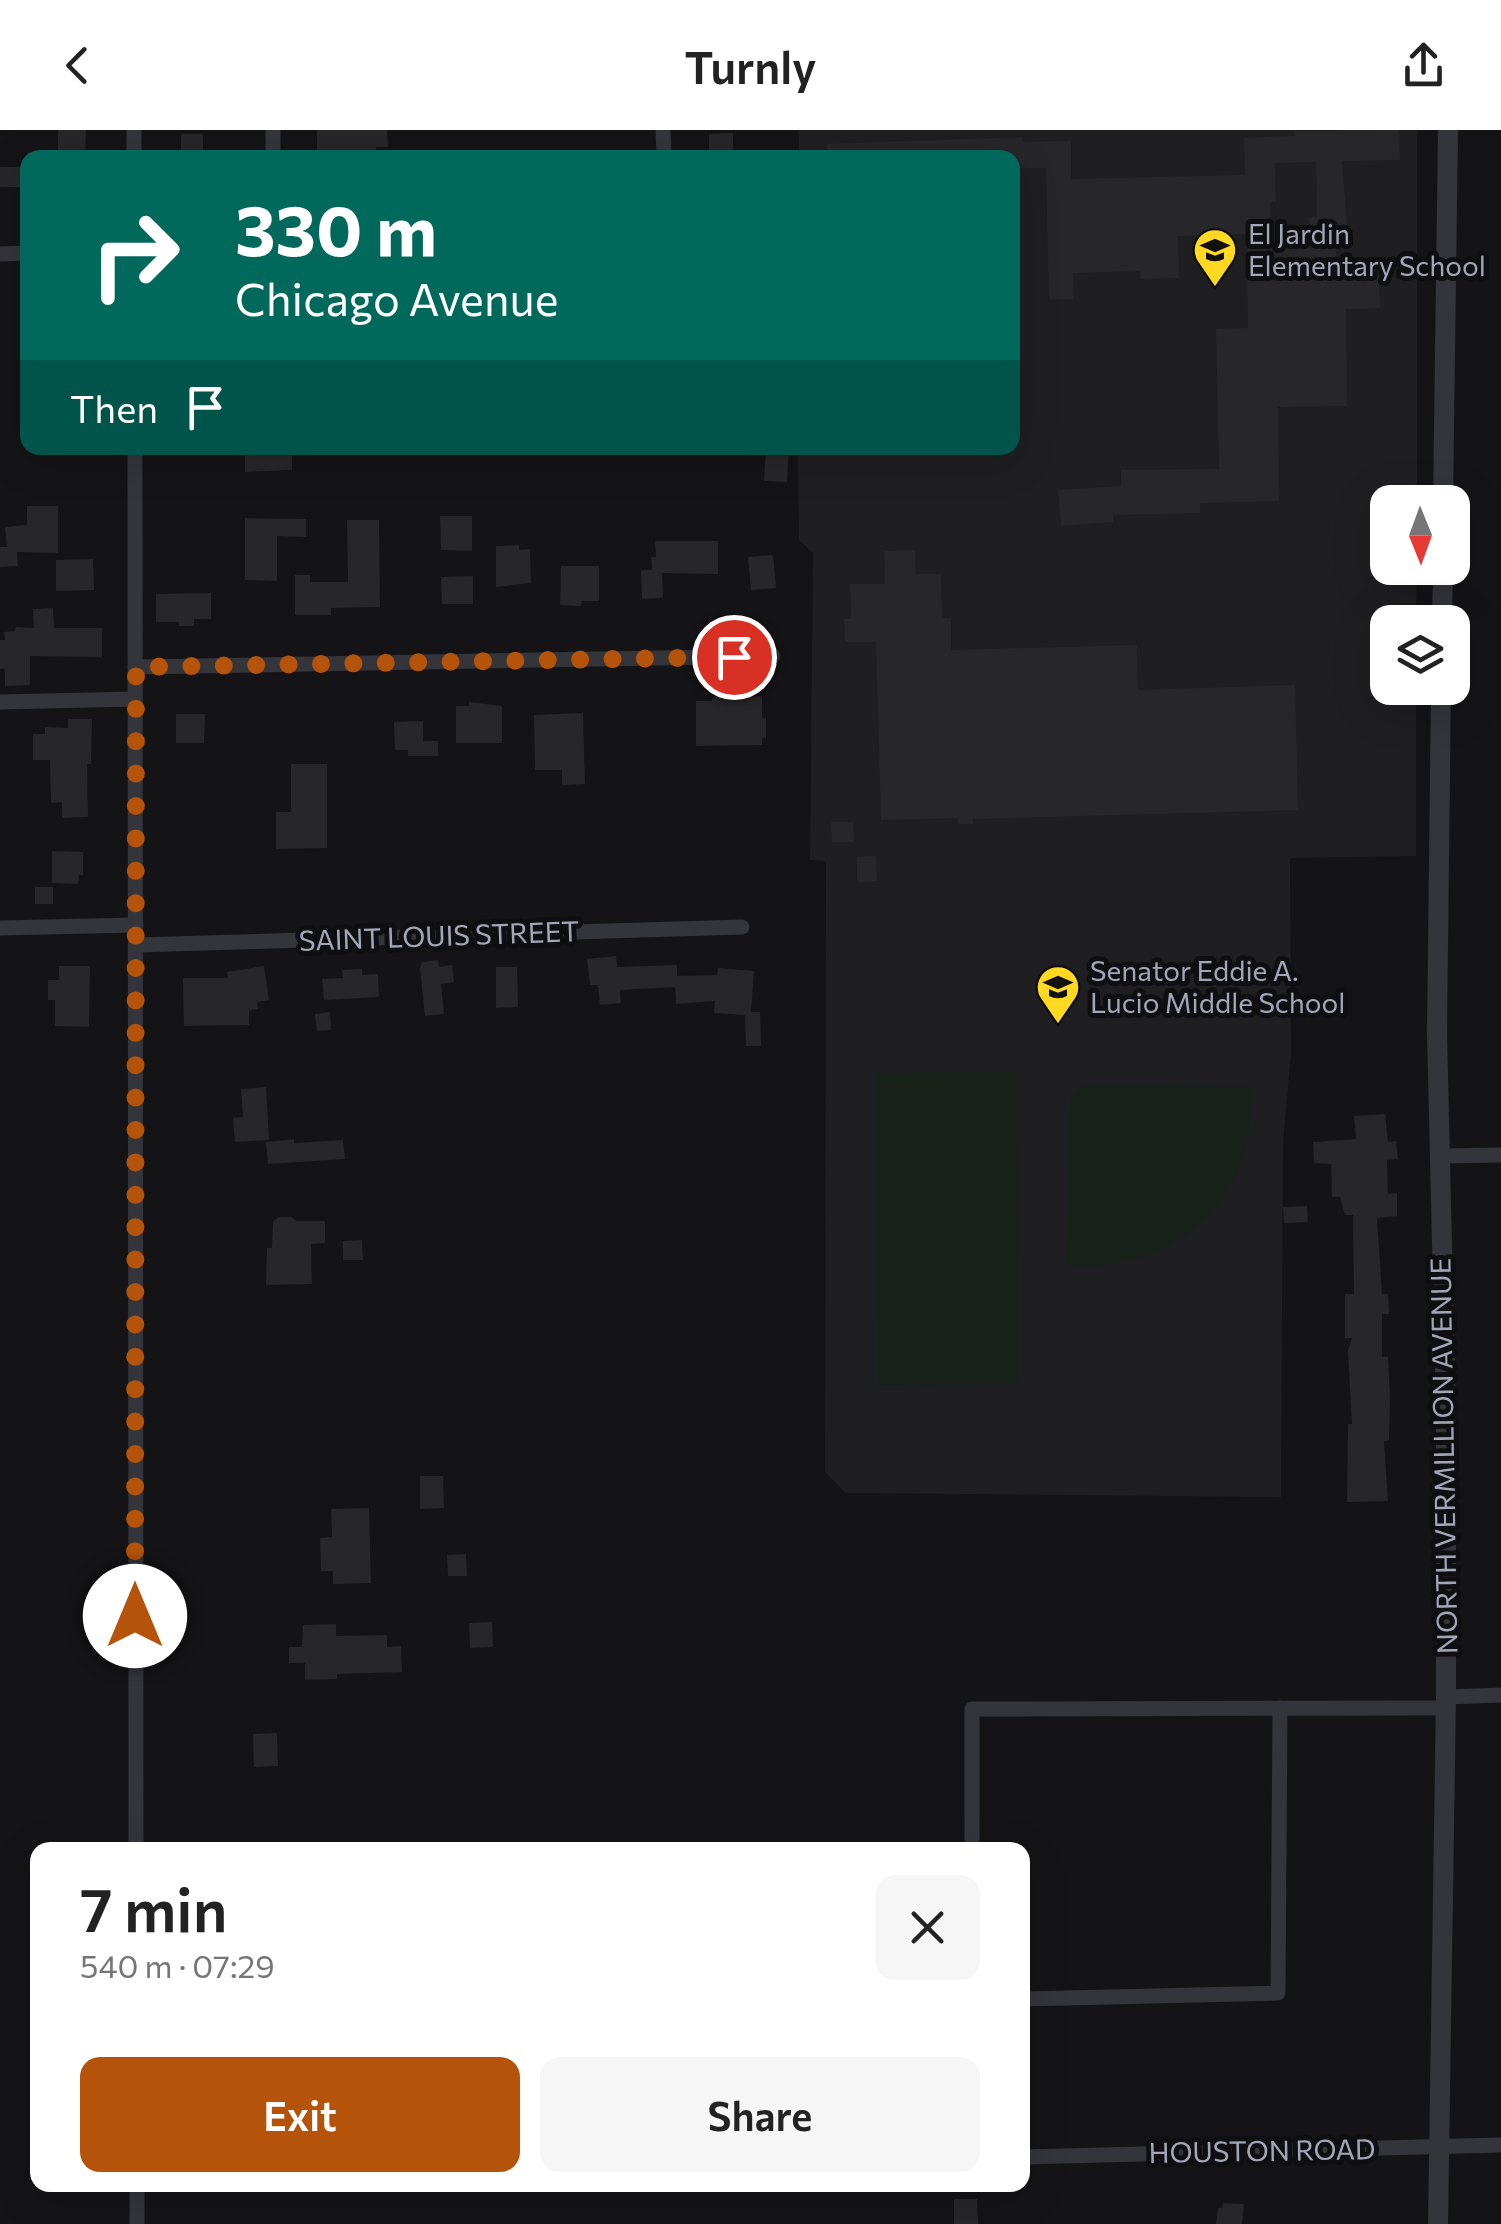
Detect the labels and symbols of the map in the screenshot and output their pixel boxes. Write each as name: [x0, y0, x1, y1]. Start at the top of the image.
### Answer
place label: El Jardin Elementary School: [1248, 216, 1486, 282]
school or university icon: El Jardin Elementary School: [1192, 227, 1238, 288]
north arrow: [1370, 485, 1470, 585]
pin: [692, 615, 777, 700]
street label: SAINT LOUIS STREET: [298, 913, 580, 957]
place label: Senator Eddie A. Lucio Middle School: [1090, 953, 1345, 1019]
school or university icon: Senator Eddie A. Lucio Middle School: [1035, 964, 1081, 1025]
street label: NORTH VERMILLION AVENUE: [1423, 1258, 1463, 1654]
position arrow: [83, 1564, 187, 1668]
street label: HOUSTON ROAD: [1148, 2131, 1376, 2169]

